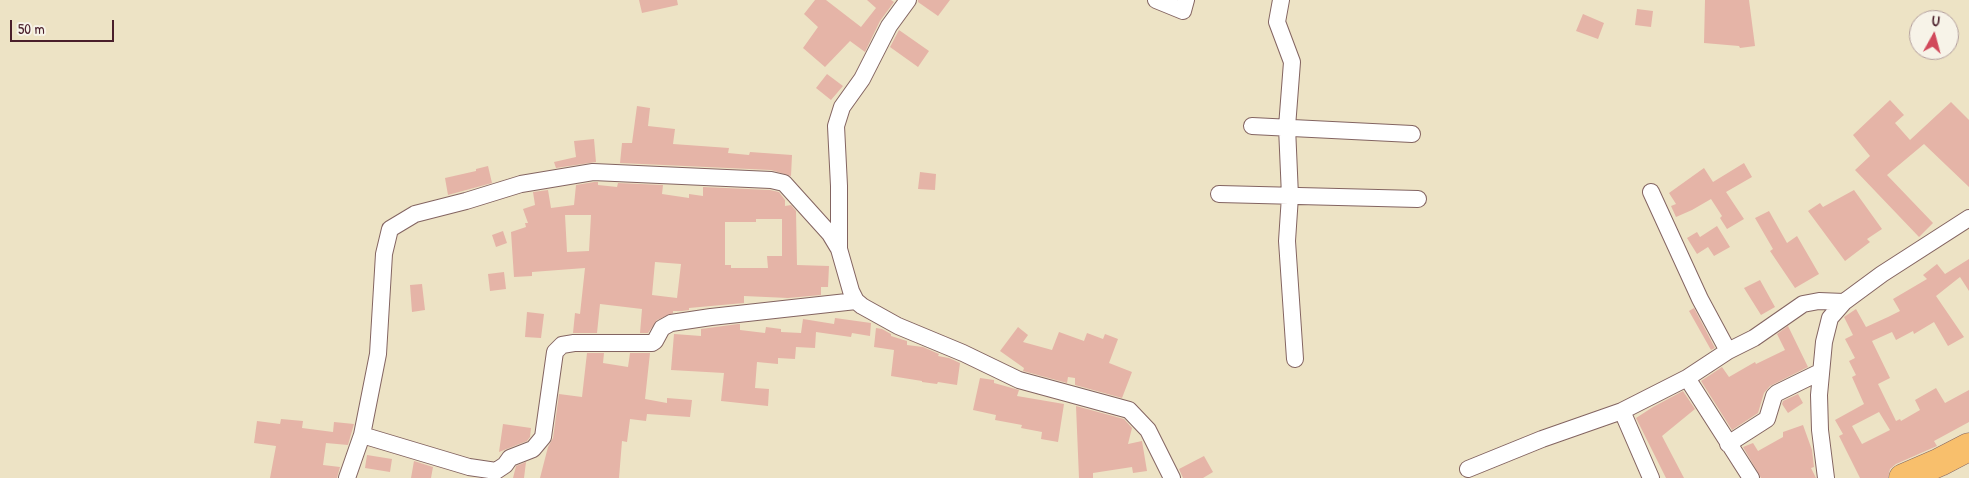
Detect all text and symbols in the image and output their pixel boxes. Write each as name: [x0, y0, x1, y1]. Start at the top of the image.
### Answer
scale bar: [12, 10, 116, 42]
north arrow: [1909, 10, 1959, 60]
text: U: [1931, 11, 1941, 31]
text: 50 m: [18, 18, 45, 39]

